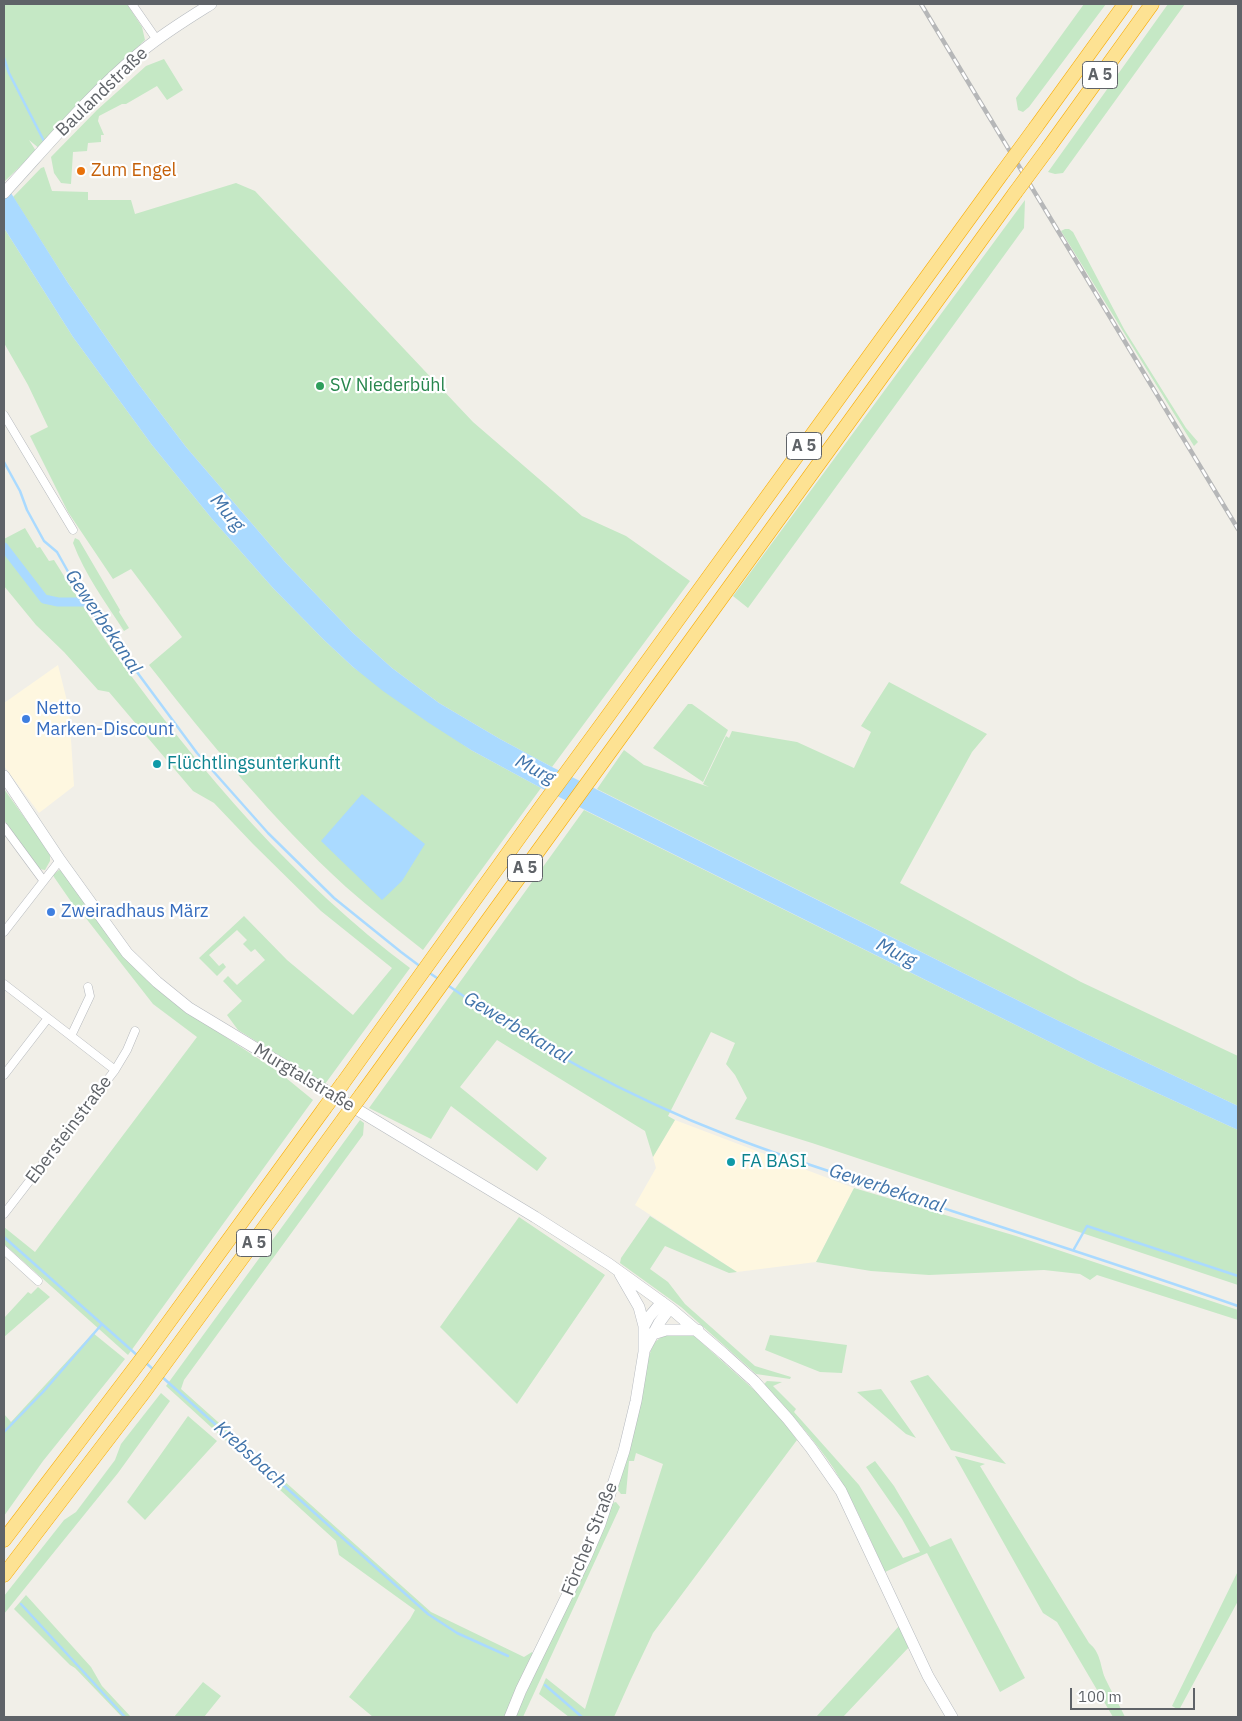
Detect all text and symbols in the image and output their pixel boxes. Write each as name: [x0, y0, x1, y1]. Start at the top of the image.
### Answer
street label: Baulandstraße: [52, 43, 152, 141]
road number: A 5: [1082, 62, 1118, 88]
place label: Zum Engel: [91, 160, 176, 182]
marker: Zum Engel: [75, 165, 87, 177]
place label: SV Niederbühl: [330, 375, 445, 397]
marker: SV Niederbühl: [314, 380, 326, 392]
road number: A 5: [786, 432, 822, 460]
water label: Murg: [205, 490, 249, 536]
water label: Gewerbekanal: [60, 566, 146, 678]
place label: Netto Marken-Discount: [36, 698, 174, 741]
marker: Netto Marken-Discount: [20, 713, 32, 725]
water label: Murg: [511, 750, 559, 790]
place label: Flüchtlingsunterkunft: [167, 753, 341, 775]
marker: Flüchtlingsunterkunft: [151, 758, 163, 770]
road number: A 5: [508, 854, 542, 881]
place label: Zweiradhaus März: [61, 901, 208, 923]
marker: Zweiradhaus März: [45, 906, 57, 918]
water label: Murg: [872, 933, 920, 973]
water label: Gewerbekanal: [459, 987, 575, 1069]
street label: Murgtalstraße: [250, 1039, 358, 1117]
street label: Ebersteinstraße: [21, 1072, 117, 1188]
place label: FA BASI: [741, 1151, 807, 1173]
marker: FA BASI: [725, 1156, 737, 1168]
water label: Gewerbekanal: [826, 1160, 948, 1218]
road number: A 5: [236, 1230, 272, 1256]
water label: Krebsbach: [209, 1416, 291, 1494]
street label: Förcher Straße: [557, 1479, 623, 1599]
scale bar: [1072, 1678, 1197, 1710]
text: 100 m: [1078, 1687, 1122, 1706]

